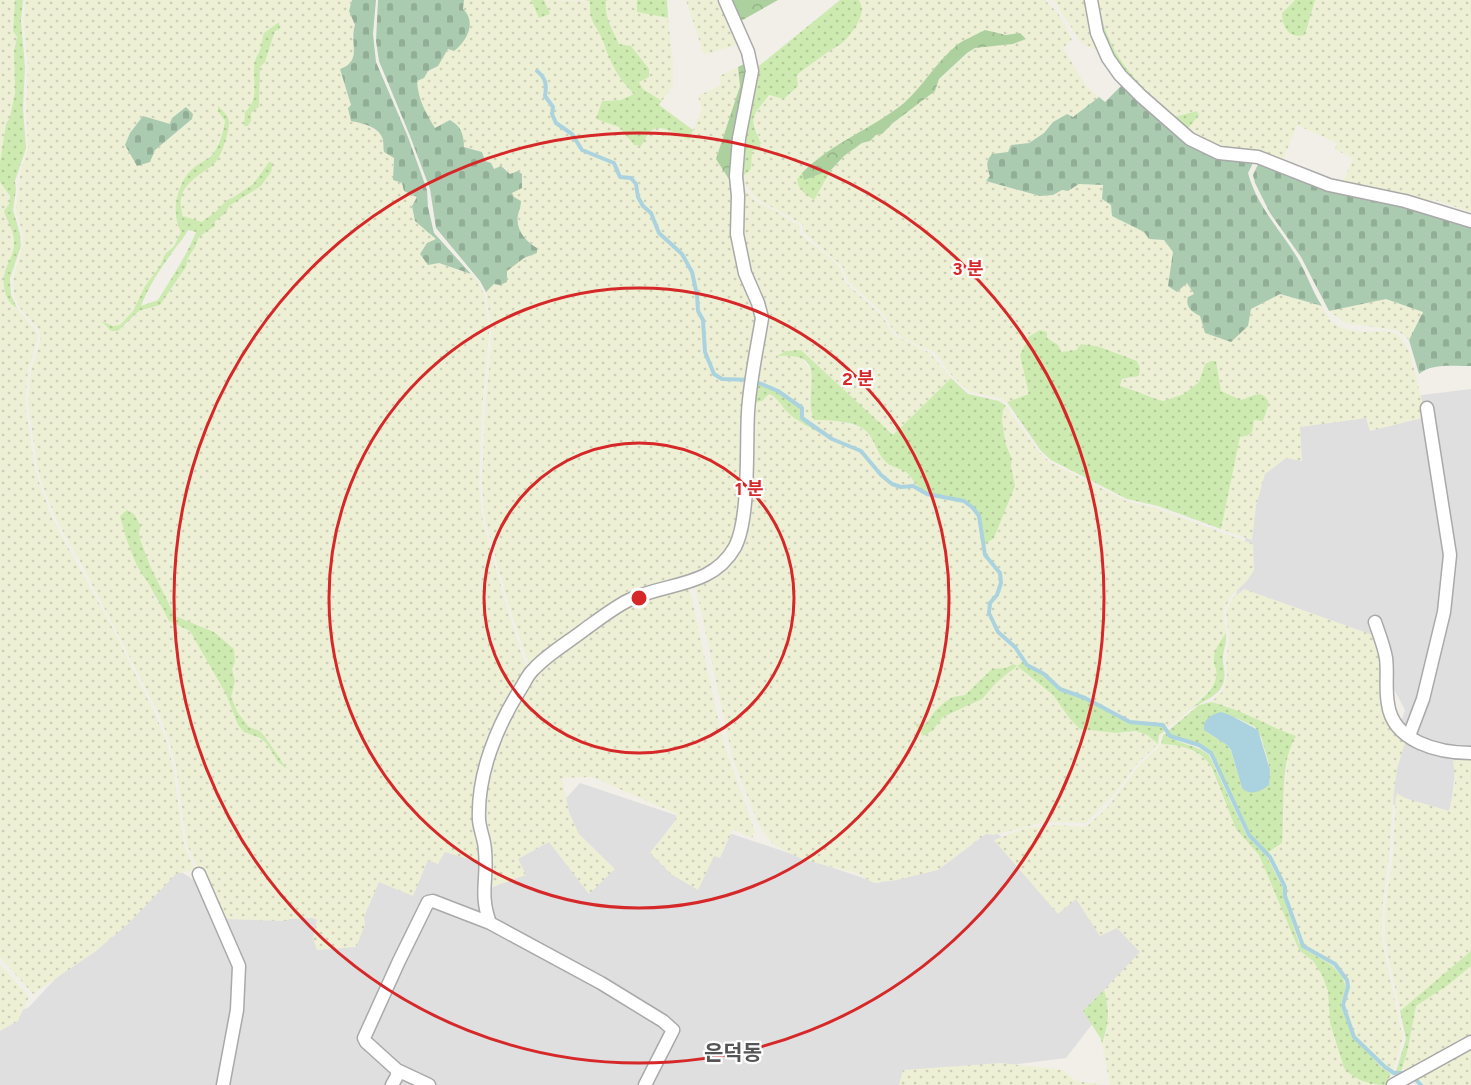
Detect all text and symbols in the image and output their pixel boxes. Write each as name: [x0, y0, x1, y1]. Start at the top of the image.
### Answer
text: 3 분: [953, 258, 984, 280]
text: 2 분: [842, 368, 874, 390]
text: 1 분: [735, 478, 764, 500]
centre of rings: [629, 588, 649, 608]
district label: 은덕동: [704, 1040, 762, 1065]

